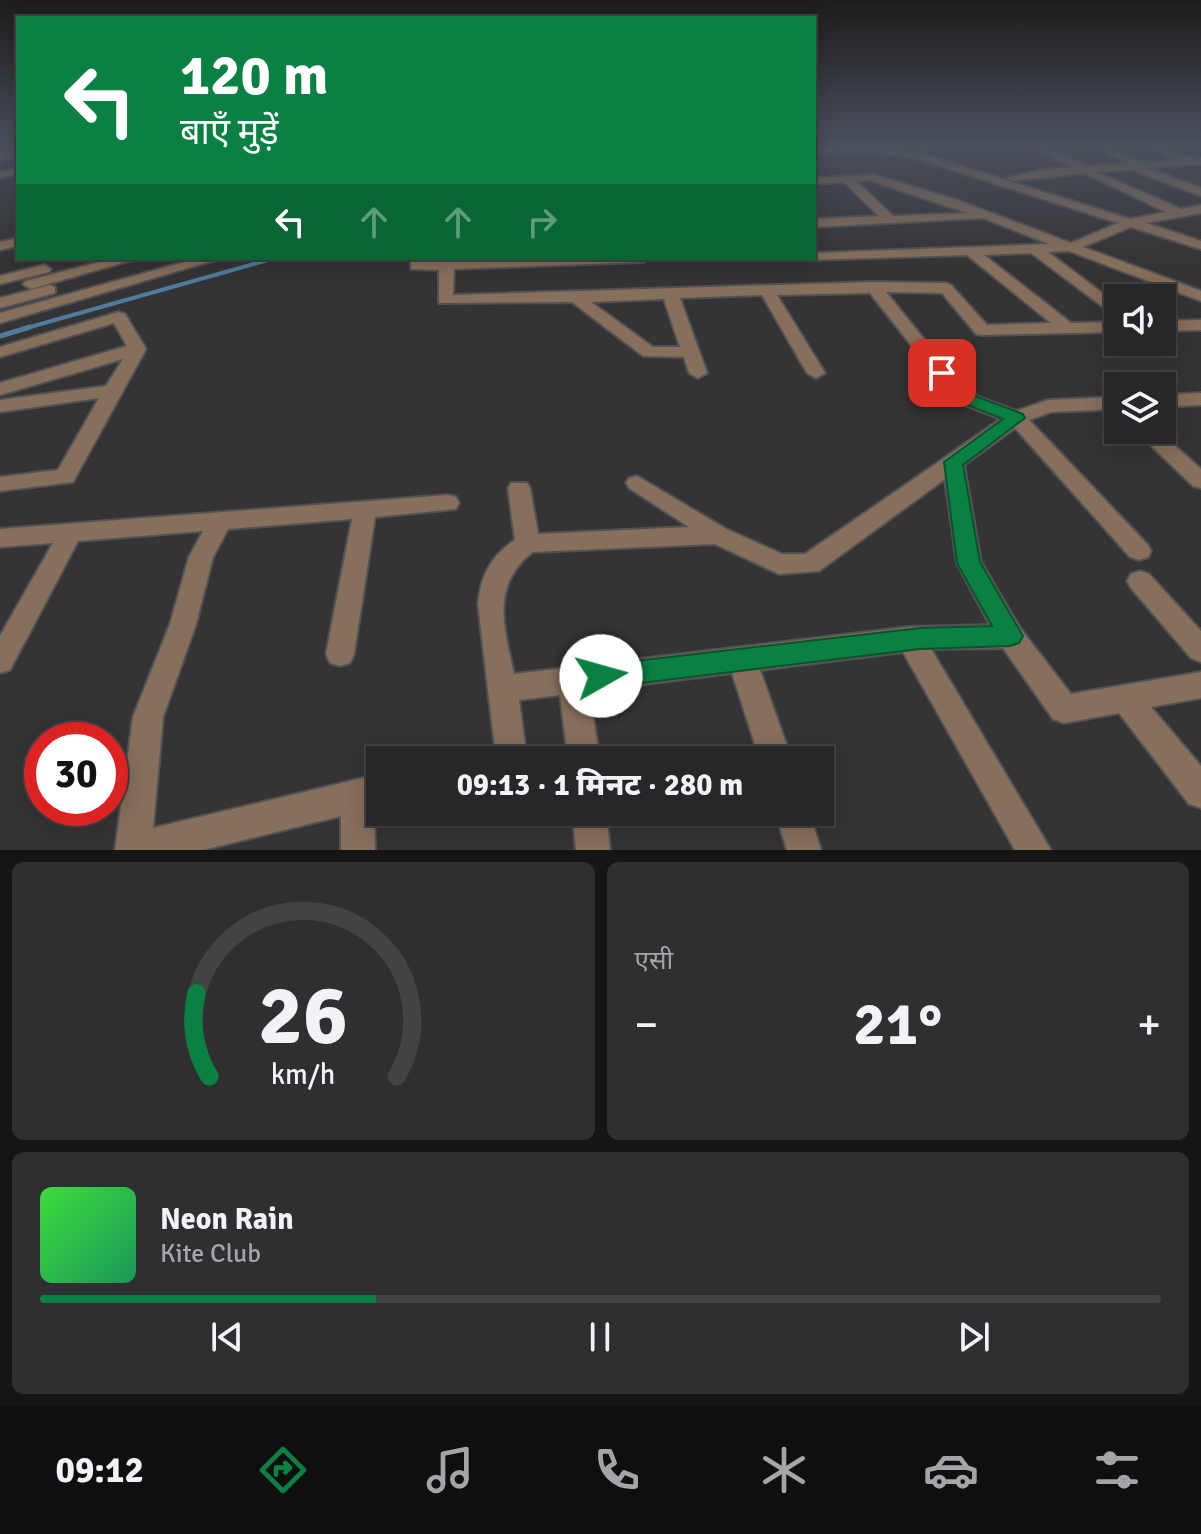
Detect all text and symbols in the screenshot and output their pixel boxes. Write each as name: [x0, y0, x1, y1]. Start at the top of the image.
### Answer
text: 120 m: [180, 41, 328, 110]
icon: left: [48, 48, 152, 152]
text: बाएँ मुड़ें: [180, 110, 279, 155]
icon: left: [268, 200, 312, 244]
icon: ahead: [352, 200, 396, 244]
icon: ahead: [436, 200, 480, 244]
icon: right: [520, 200, 564, 244]
map controls: [1104, 284, 1176, 444]
button: sound: [1104, 284, 1176, 356]
pin: [908, 339, 976, 407]
icon: arrive: [920, 351, 964, 395]
button: layers: [1104, 372, 1176, 444]
position arrow: [559, 634, 643, 718]
speed limit sign: 30: [24, 722, 128, 826]
text: 09:13 · 1 मिनट · 280 m: [457, 767, 743, 804]
text: एसी: [635, 945, 673, 977]
text: 26: [258, 965, 348, 1067]
text: 21°: [853, 988, 942, 1062]
text: −: [635, 998, 658, 1052]
text: +: [1137, 998, 1161, 1052]
text: km/h: [271, 1057, 336, 1092]
text: Neon Rain: [160, 1201, 294, 1238]
text: Kite Club: [160, 1238, 261, 1270]
icon: previous: [205, 1315, 249, 1359]
icon: pause: [578, 1315, 622, 1359]
icon: next: [952, 1315, 996, 1359]
icon: directions: [255, 1442, 311, 1498]
icon: music: [422, 1442, 478, 1498]
icon: phone: [589, 1442, 645, 1498]
icon: climate: [756, 1442, 812, 1498]
icon: car: [923, 1442, 979, 1498]
icon: filters: [1089, 1442, 1145, 1498]
text: 09:12: [55, 1448, 144, 1493]

